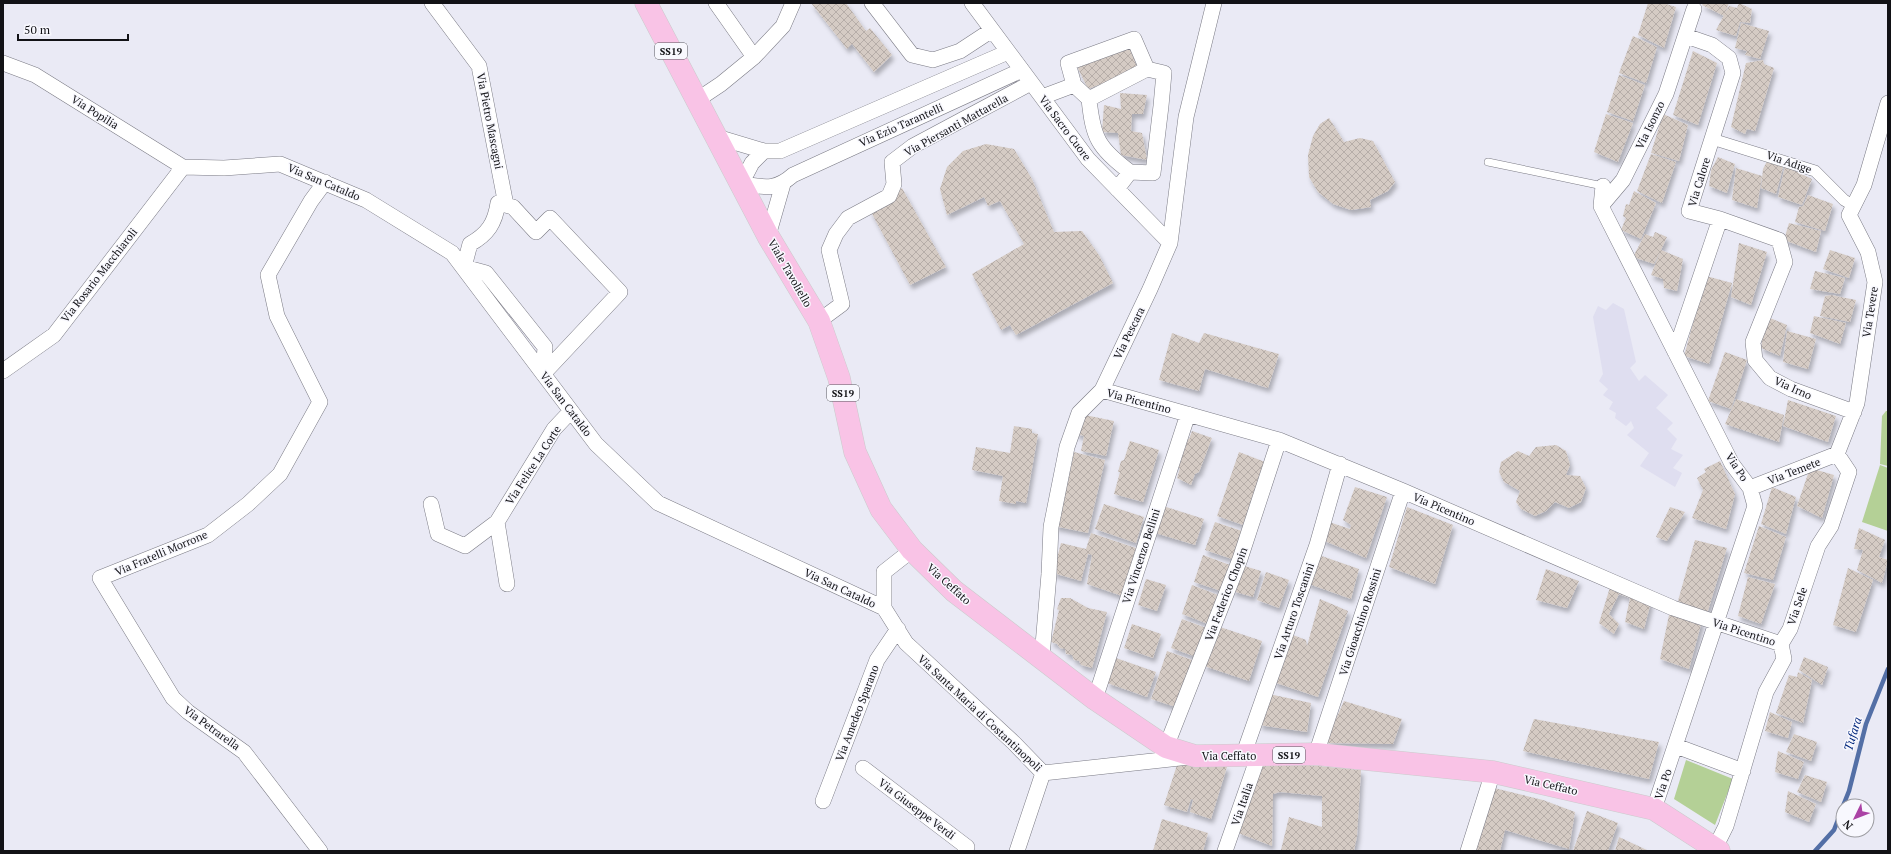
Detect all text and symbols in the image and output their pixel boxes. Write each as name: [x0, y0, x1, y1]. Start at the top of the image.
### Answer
scale bar: [18, 16, 128, 42]
text: 50 m: [24, 22, 51, 37]
road number: SS19: [655, 43, 687, 59]
street label: Via Pietro Mascagni: [474, 72, 506, 170]
street label: Via Piersanti Mattarella: [902, 90, 1011, 159]
street label: Via Popilia: [69, 92, 122, 132]
street label: Via Sacro Cuore: [1036, 93, 1094, 164]
street label: Via Isonzo: [1632, 99, 1668, 151]
street label: Via Ezio Tarantelli: [857, 100, 945, 150]
street label: Via Adige: [1764, 148, 1814, 176]
street label: Via Calore: [1685, 155, 1713, 208]
street label: Via San Cataldo: [286, 160, 362, 204]
street label: Via Rosario Macchiaroli: [58, 225, 140, 325]
street label: Viale Tavoliello: [765, 236, 815, 310]
street label: Via Tevere: [1859, 285, 1881, 338]
street label: Via Pescara: [1110, 304, 1148, 361]
street label: Via San Cataldo: [537, 369, 595, 439]
street label: Via Irno: [1772, 374, 1814, 402]
road number: SS19: [827, 385, 859, 401]
street label: Via Picentino: [1105, 386, 1173, 416]
street label: Via Felice La Corte: [502, 422, 564, 507]
street label: Via Po: [1723, 450, 1751, 484]
street label: Via Temete: [1766, 454, 1823, 487]
street label: Via Picentino: [1411, 490, 1477, 528]
street label: Via Vincenzo Bellini: [1119, 507, 1163, 605]
street label: Via Fratelli Morrone: [113, 527, 210, 579]
street label: Via Federico Chopin: [1202, 545, 1250, 643]
street label: Via Ceffato: [924, 561, 974, 607]
street label: Via Arturo Toscanini: [1271, 561, 1317, 661]
street label: Via San Cataldo: [802, 565, 878, 611]
street label: Via Gioacchino Rossini: [1336, 566, 1384, 678]
street label: Via Sele: [1784, 585, 1810, 627]
street label: Via Picentino: [1710, 615, 1778, 649]
street label: Via Santa Maria di Costantinopoli: [915, 652, 1045, 774]
street label: Via Amedeo Sparano: [832, 663, 882, 763]
street label: Via Petrarella: [181, 703, 243, 753]
water label: Tufara: [1840, 715, 1865, 753]
road number: SS19: [1273, 747, 1305, 763]
street label: Via Ceffato: [1202, 749, 1256, 763]
street label: Via Po: [1651, 767, 1675, 801]
street label: Via Ceffato: [1523, 772, 1579, 798]
street label: Via Giuseppe Verdi: [876, 776, 958, 842]
street label: Via Italia: [1228, 780, 1256, 827]
north arrow: [1835, 798, 1875, 838]
text: N: [1839, 817, 1856, 833]

